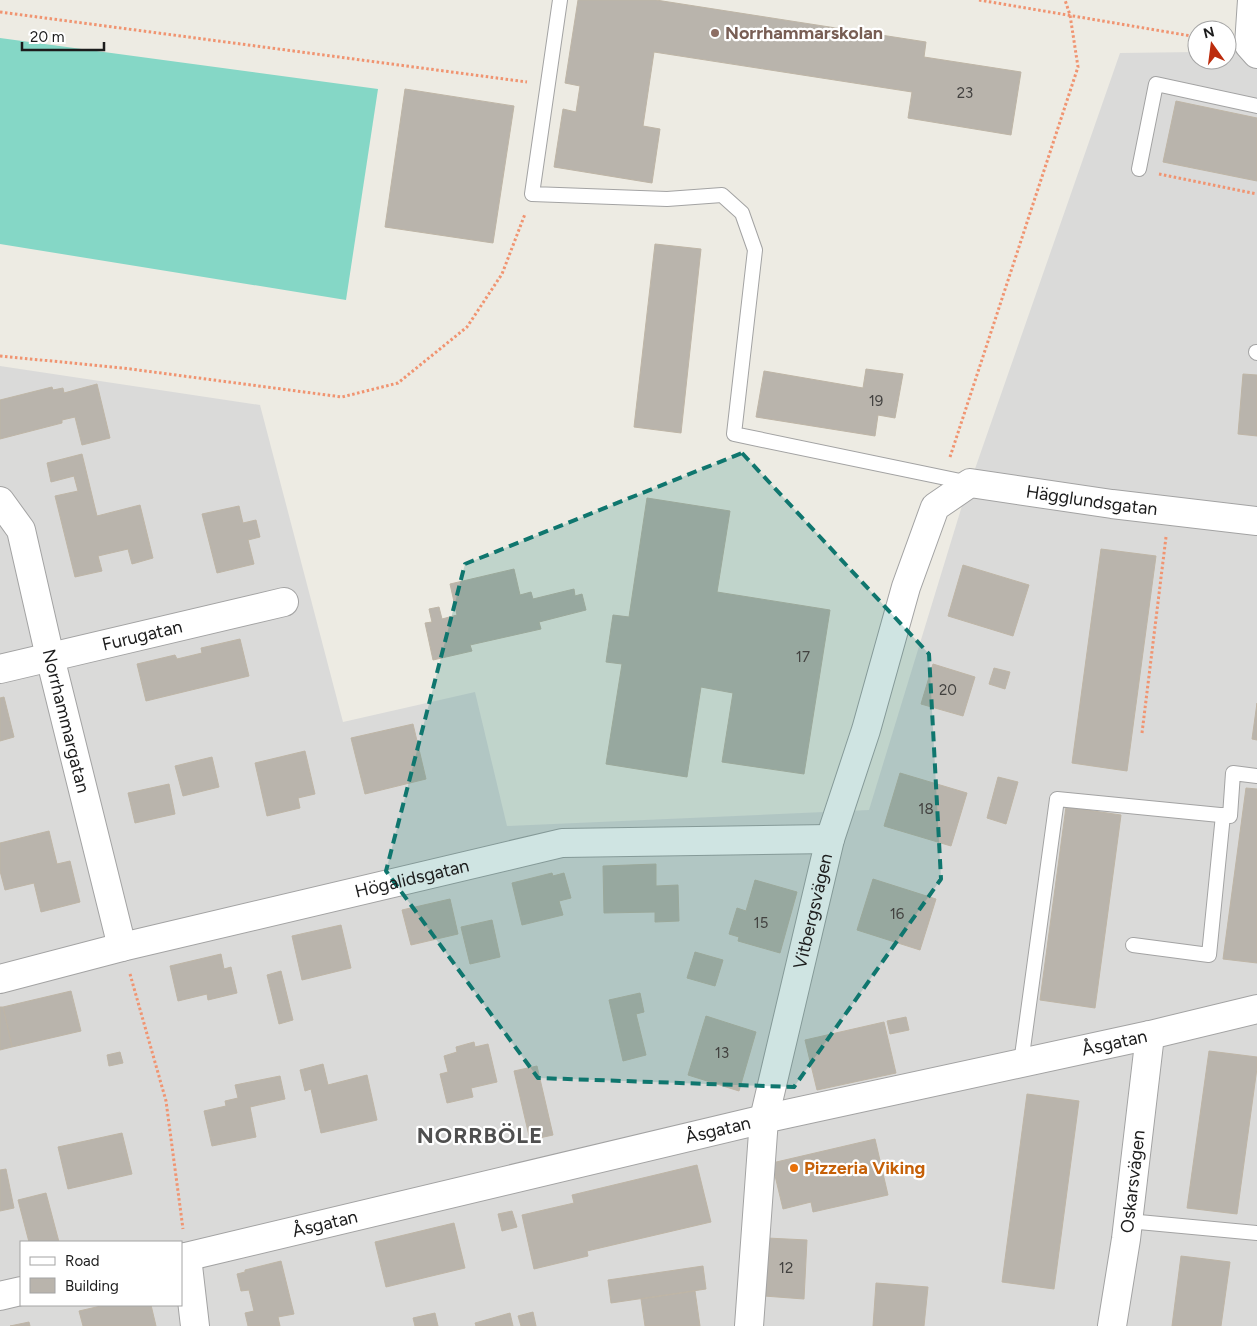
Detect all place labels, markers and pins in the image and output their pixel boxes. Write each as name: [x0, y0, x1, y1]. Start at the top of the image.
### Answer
place label: Norrhammarskolan: [725, 22, 883, 44]
marker: Norrhammarskolan: [709, 27, 721, 39]
place label: Pizzeria Viking: [804, 1157, 925, 1179]
marker: Pizzeria Viking: [788, 1162, 800, 1174]

